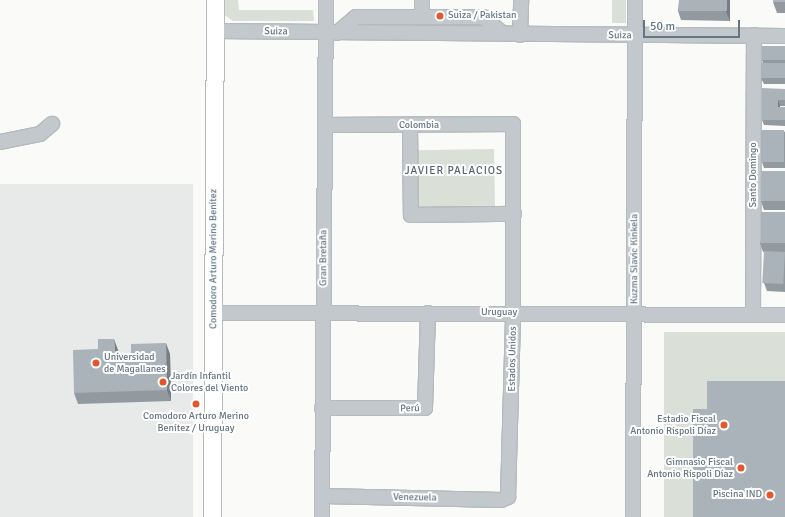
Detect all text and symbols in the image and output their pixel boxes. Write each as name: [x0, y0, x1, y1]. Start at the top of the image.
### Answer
place label: Suiza / Pakistan: [448, 10, 516, 22]
marker: Suiza / Pakistan: [435, 11, 445, 21]
scale bar: [645, 12, 742, 38]
text: 50 m: [650, 19, 675, 34]
street label: Suiza: [264, 26, 288, 38]
street label: Suiza: [608, 30, 632, 42]
street label: Colombia: [399, 120, 439, 132]
street label: Santo Domingo: [748, 142, 760, 208]
district label: JAVIER PALACIOS: [405, 164, 503, 178]
street label: Comodoro Arturo Merino Benítez: [208, 189, 220, 329]
street label: Kuzma Slavic Kinkela: [629, 214, 641, 304]
street label: Gran Bretaña: [318, 230, 330, 286]
street label: Uruguay: [481, 307, 517, 319]
street label: Estados Unidos: [506, 326, 520, 392]
place label: Universidad de Magallanes: [104, 351, 166, 374]
marker: Universidad de Magallanes: [91, 358, 101, 368]
place label: Jardín Infantil Colores del Viento: [171, 370, 248, 394]
marker: Jardín Infantil Colores del Viento: [158, 377, 168, 387]
marker: Comodoro Arturo Merino Benítez / Uruguay: [191, 399, 201, 409]
street label: Perú: [400, 403, 420, 415]
place label: Comodoro Arturo Merino Benítez / Uruguay: [143, 410, 249, 434]
place label: Estadio Fiscal Antonio Ríspoli Díaz: [630, 413, 716, 436]
marker: Estadio Fiscal Antonio Ríspoli Díaz: [719, 420, 729, 430]
place label: Gimnasio Fiscal Antonio Ríspoli Díaz: [647, 456, 733, 480]
marker: Gimnasio Fiscal Antonio Ríspoli Díaz: [736, 463, 746, 473]
place label: Piscina IND: [713, 489, 762, 501]
marker: Piscina IND: [765, 490, 775, 500]
street label: Venezuela: [393, 492, 437, 504]

